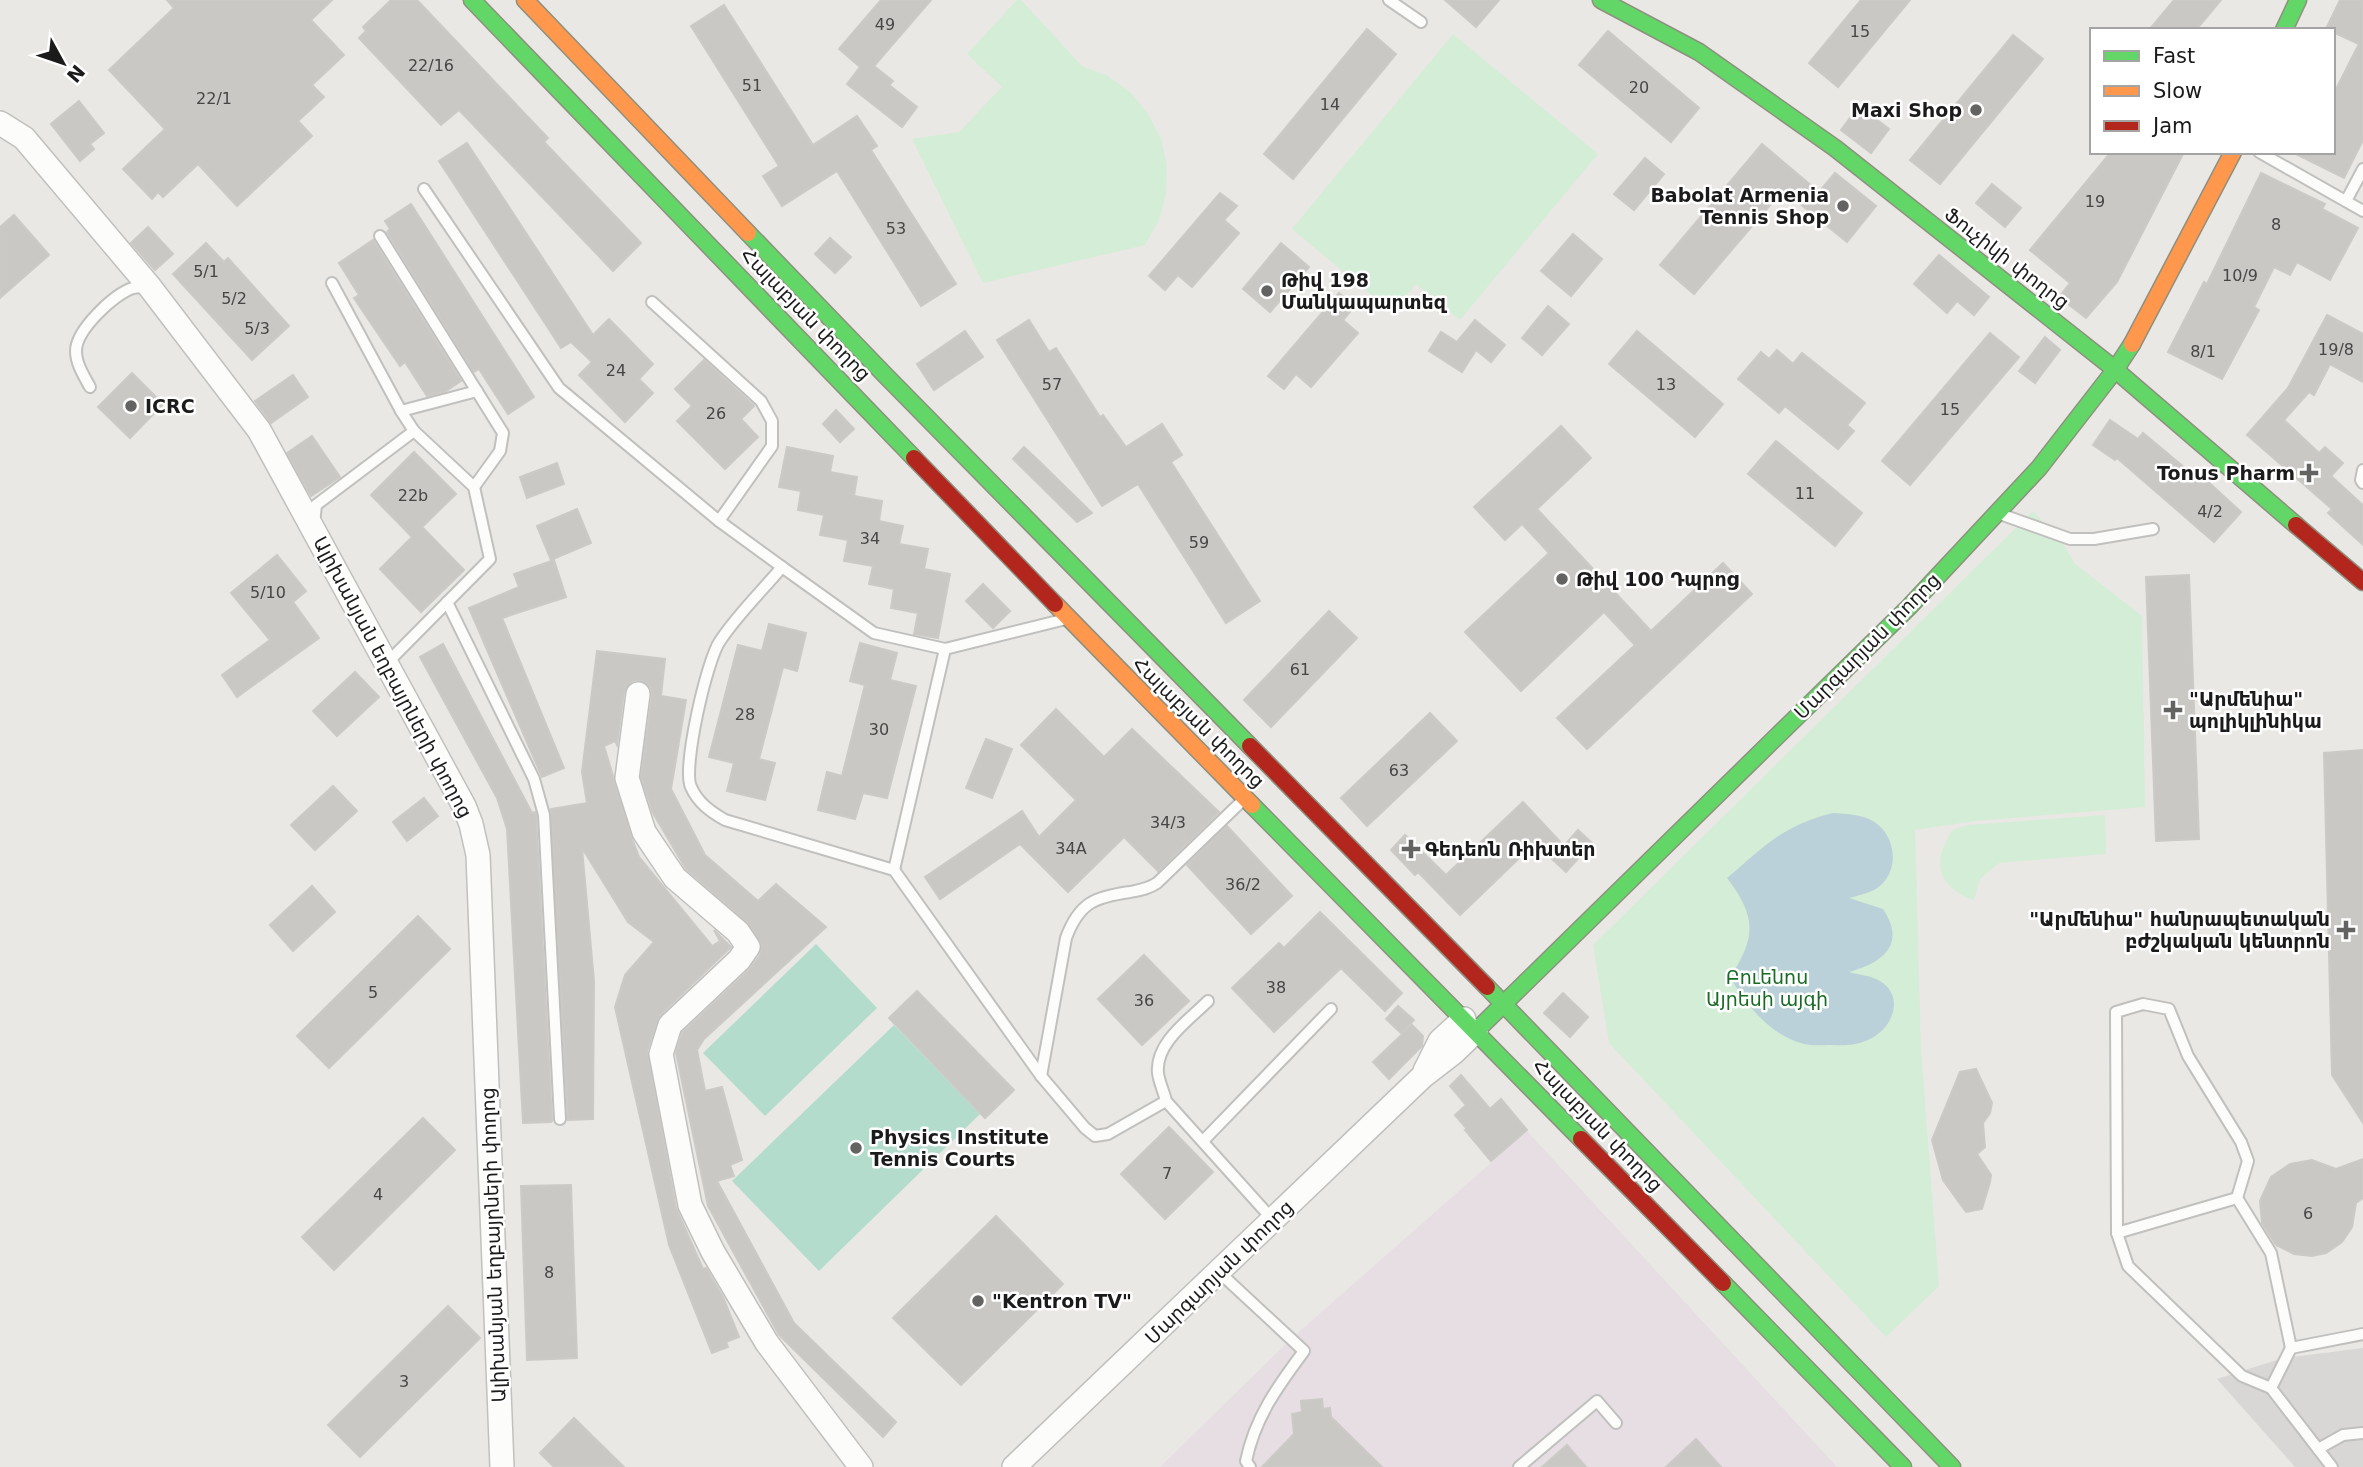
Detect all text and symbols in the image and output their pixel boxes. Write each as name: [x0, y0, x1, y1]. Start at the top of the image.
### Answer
house number: 49: [875, 15, 895, 34]
house number: 15: [1850, 22, 1870, 41]
north arrow: [28, 28, 98, 98]
legend: [2090, 28, 2335, 154]
text: Fast: [2153, 44, 2195, 68]
house number: 22/16: [408, 56, 454, 75]
text: N: [62, 61, 90, 87]
house number: 51: [742, 76, 762, 95]
house number: 20: [1629, 78, 1649, 97]
text: Slow: [2153, 79, 2202, 103]
house number: 22/1: [196, 89, 232, 108]
house number: 14: [1320, 95, 1340, 114]
place label: Maxi Shop: [1851, 99, 1962, 121]
marker: Maxi Shop: [1968, 102, 1984, 118]
text: Jam: [2151, 114, 2193, 138]
place label: Babolat Armenia Tennis Shop: [1650, 184, 1829, 228]
house number: 19: [2085, 192, 2105, 211]
marker: Babolat Armenia Tennis Shop: [1835, 198, 1851, 214]
street label: Ֆուչիկի փողոց: [1940, 203, 2074, 313]
house number: 8: [2271, 215, 2281, 234]
house number: 53: [886, 219, 906, 238]
street label: Հալաբյան փողոց: [737, 243, 875, 385]
house number: 5/1: [193, 262, 219, 281]
house number: 10/9: [2222, 266, 2258, 285]
place label: Թիվ 198 Մանկապարտեզ: [1281, 269, 1448, 313]
marker: Թիվ 198 Մանկապարտեզ: [1259, 283, 1275, 299]
house number: 5/2: [221, 289, 247, 308]
house number: 5/3: [244, 319, 270, 338]
house number: 19/8: [2318, 340, 2354, 359]
house number: 8/1: [2190, 342, 2216, 361]
house number: 24: [606, 361, 626, 380]
house number: 57: [1042, 375, 1062, 394]
house number: 13: [1656, 375, 1676, 394]
place label: ICRC: [145, 395, 195, 417]
marker: ICRC: [123, 398, 139, 414]
house number: 15: [1940, 400, 1960, 419]
house number: 26: [706, 404, 726, 423]
place label: Tonus Pharm: [2157, 462, 2295, 484]
marker: Tonus Pharm: [2301, 465, 2317, 481]
house number: 11: [1795, 484, 1815, 503]
house number: 22b: [398, 486, 428, 505]
house number: 4/2: [2197, 502, 2223, 521]
house number: 34: [860, 529, 880, 548]
street label: Ալիխանյան եղբայրների փողոց: [309, 533, 477, 821]
house number: 59: [1189, 533, 1209, 552]
place label: Թիվ 100 Դպրոց: [1576, 568, 1739, 590]
street label: Մարգարյան փողոց: [1790, 569, 1944, 723]
marker: Թիվ 100 Դպրոց: [1554, 571, 1570, 587]
house number: 5/10: [250, 583, 286, 602]
street label: Հալաբյան փողոց: [1129, 652, 1269, 792]
house number: 61: [1290, 660, 1310, 679]
place label: "Արմենիա" պոլիկլինիկա: [2189, 688, 2322, 732]
marker: "Արմենիա" պոլիկլինիկա: [2163, 700, 2183, 720]
house number: 28: [735, 705, 755, 724]
house number: 30: [869, 720, 889, 739]
house number: 63: [1389, 761, 1409, 780]
house number: 34/3: [1150, 813, 1186, 832]
place label: Գեդեոն Ռիխտեր: [1425, 838, 1596, 860]
house number: 34A: [1055, 839, 1087, 858]
marker: Գեդեոն Ռիխտեր: [1403, 841, 1419, 857]
house number: 36/2: [1225, 875, 1261, 894]
place label: "Արմենիա" հանրապետական բժշկական կենտրոն: [2029, 908, 2330, 952]
marker: "Արմենիա" հանրապետական բժշկական կենտրոն: [2336, 920, 2356, 940]
park label: Բուենոս Այրեսի այգի: [1706, 966, 1828, 1010]
house number: 38: [1266, 978, 1286, 997]
house number: 5: [368, 983, 378, 1002]
house number: 36: [1134, 991, 1154, 1010]
street label: Հալաբյան փողոց: [1529, 1054, 1667, 1196]
street label: Ալիխանյան եղբայրների փողոց: [477, 1087, 509, 1403]
place label: Physics Institute Tennis Courts: [870, 1126, 1049, 1170]
marker: Physics Institute Tennis Courts: [848, 1140, 864, 1156]
house number: 7: [1162, 1164, 1172, 1183]
house number: 4: [373, 1185, 383, 1204]
street label: Մարգարյան փողոց: [1140, 1196, 1298, 1348]
house number: 6: [2303, 1204, 2313, 1223]
house number: 8: [544, 1263, 554, 1282]
place label: "Kentron TV": [992, 1290, 1132, 1312]
marker: "Kentron TV": [970, 1293, 986, 1309]
house number: 3: [399, 1372, 409, 1391]

